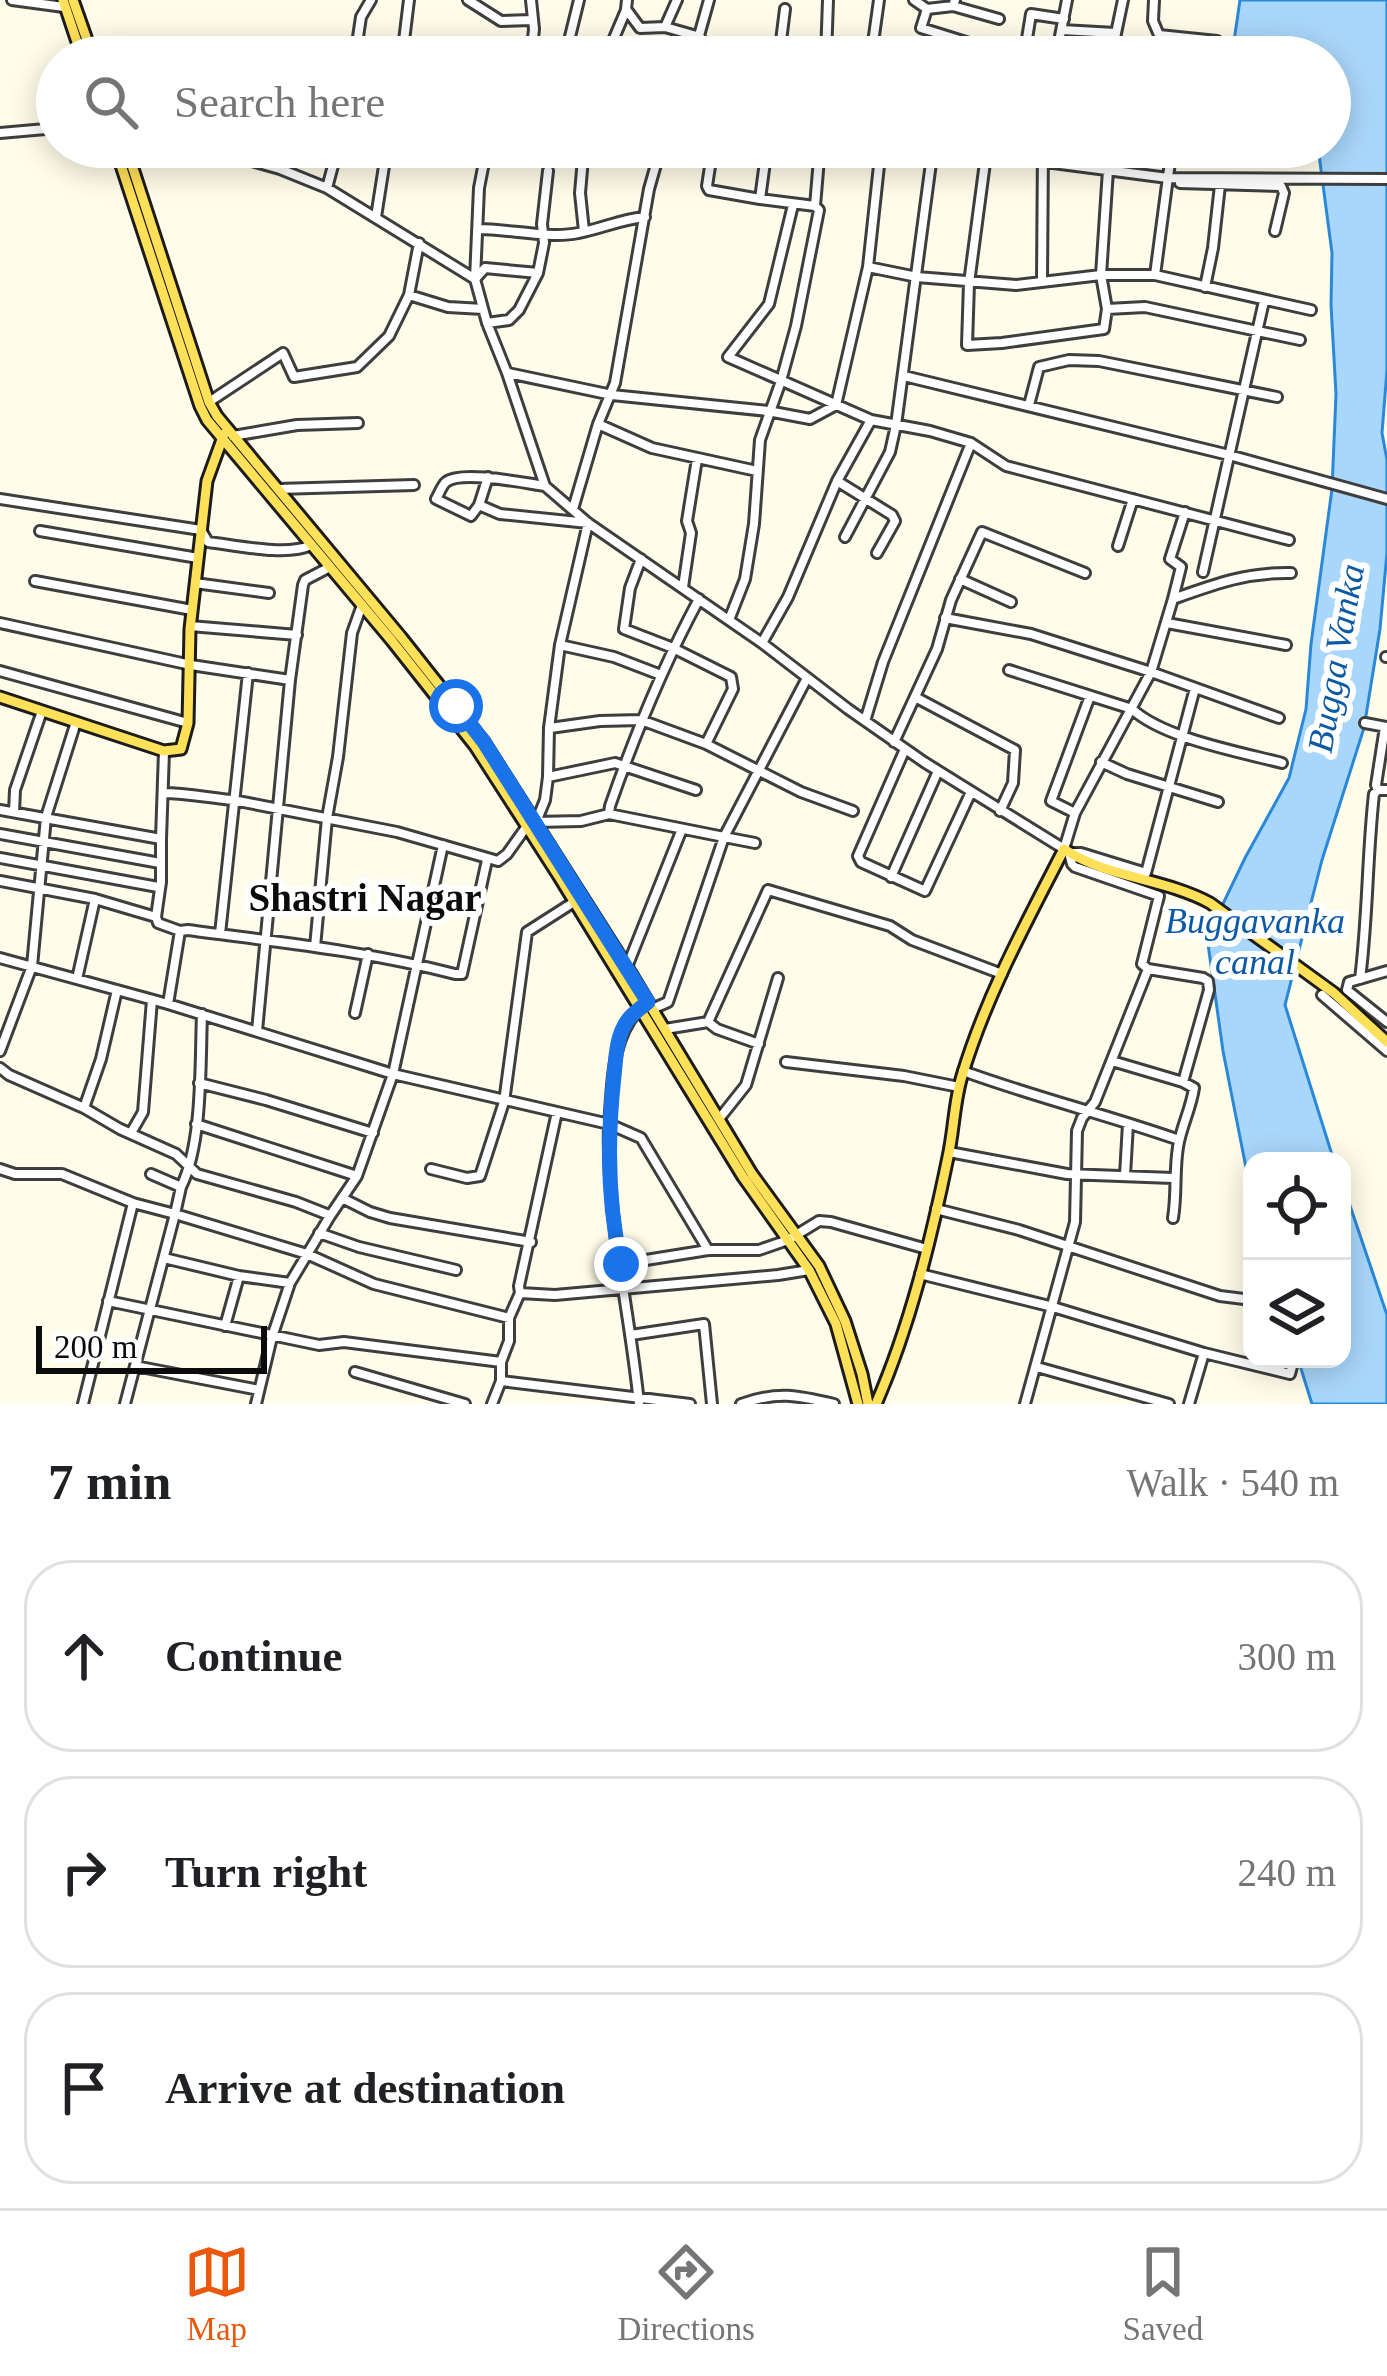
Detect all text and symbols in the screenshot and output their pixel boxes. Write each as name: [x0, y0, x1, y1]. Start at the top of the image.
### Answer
search box: [36, 36, 1351, 168]
icon: search: [78, 69, 144, 135]
text: Search here: [174, 77, 385, 127]
water label: Bugga Vanka: [1300, 561, 1372, 756]
route start: [429, 679, 483, 733]
district label: Shastri Nagar: [249, 876, 481, 920]
water label: Buggavanka canal: [1165, 901, 1345, 982]
map controls: [1243, 1152, 1351, 1368]
button: locate: [1243, 1152, 1351, 1260]
route end: [594, 1237, 648, 1291]
button: layers: [1243, 1260, 1351, 1368]
scale bar: [36, 1320, 267, 1373]
text: 200 m: [54, 1329, 137, 1365]
text: 7 min: [48, 1454, 171, 1510]
text: Walk · 540 m: [1127, 1461, 1339, 1504]
icon: ahead: [51, 1623, 117, 1689]
text: Continue: [165, 1631, 343, 1681]
text: 300 m: [1237, 1635, 1336, 1678]
icon: right: [51, 1839, 117, 1905]
text: Turn right: [165, 1847, 367, 1897]
text: 240 m: [1237, 1851, 1336, 1894]
icon: arrive: [51, 2055, 117, 2121]
text: Arrive at destination: [165, 2063, 565, 2113]
tab: Map: [184, 2239, 250, 2348]
tab: Directions: [617, 2239, 755, 2348]
tab: Saved: [1123, 2239, 1203, 2348]

